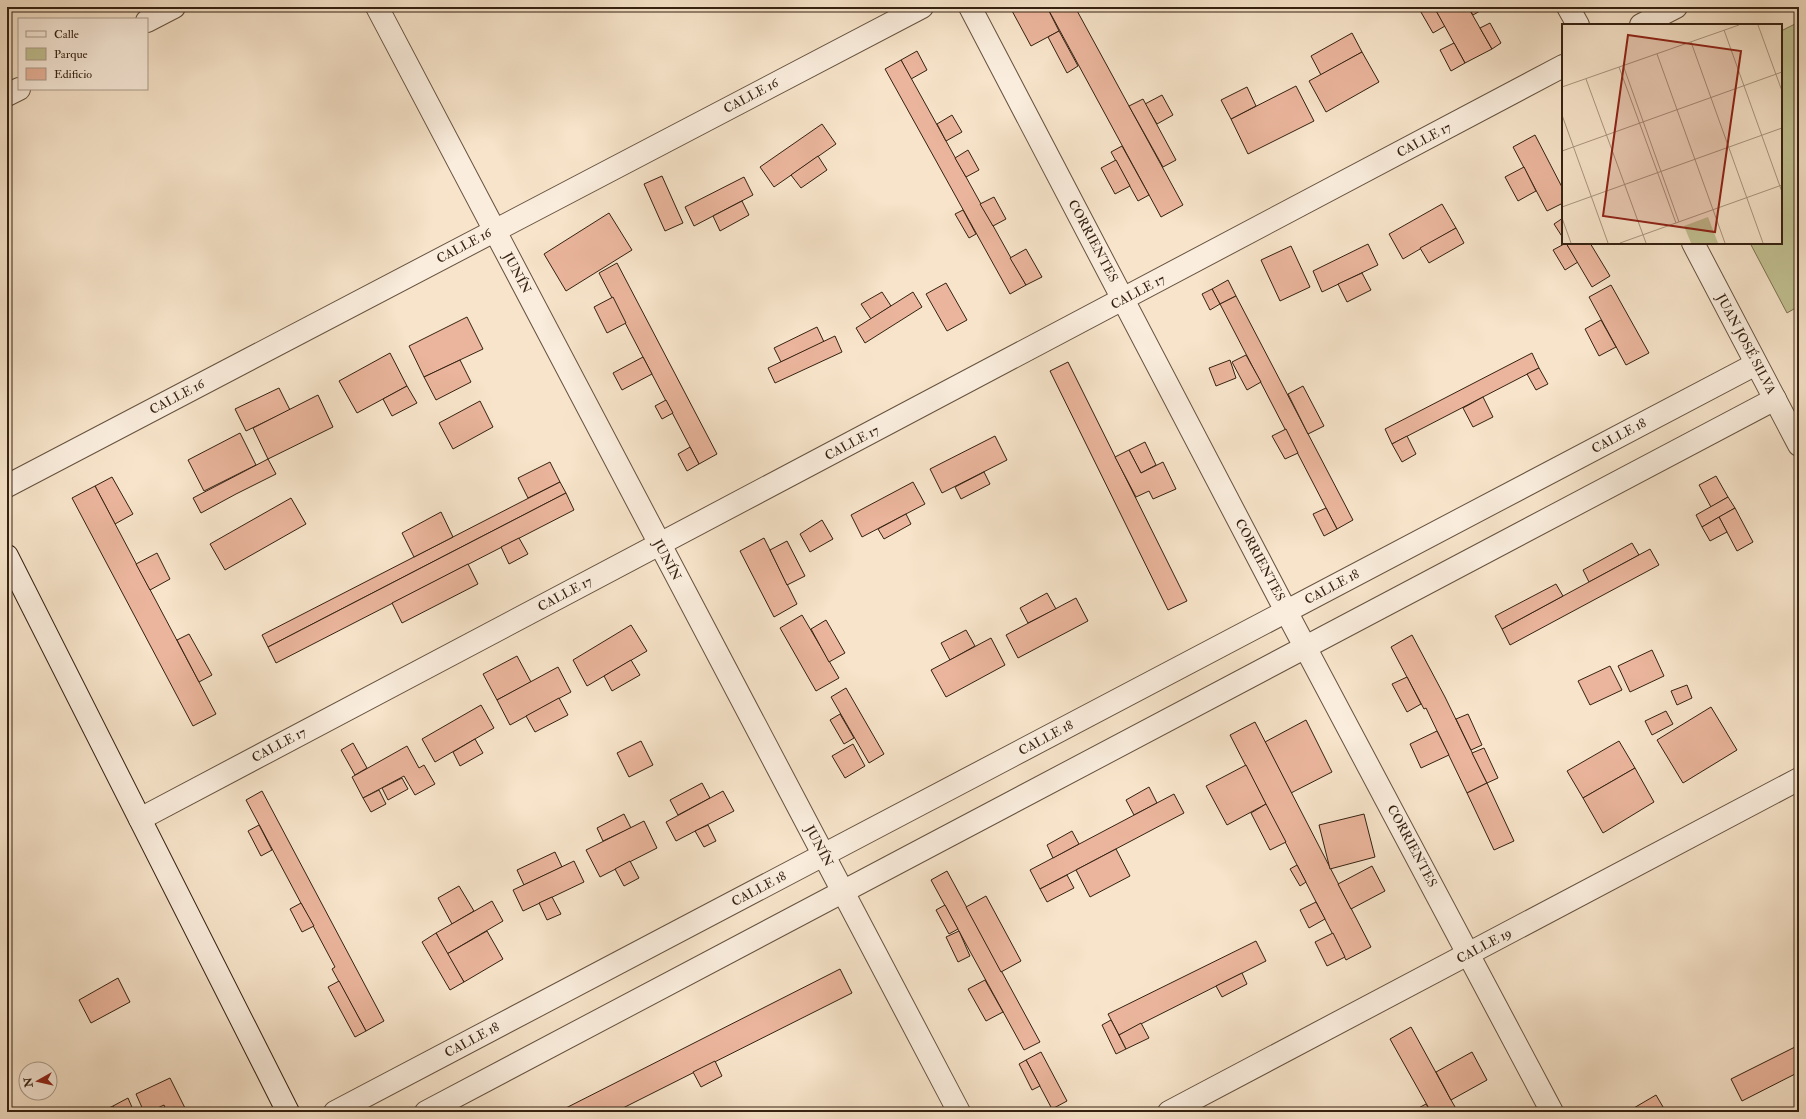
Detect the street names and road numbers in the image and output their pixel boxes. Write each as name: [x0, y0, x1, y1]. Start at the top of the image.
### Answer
street label: CALLE 16: [721, 74, 782, 117]
street label: CALLE 17: [1394, 119, 1454, 161]
street label: CORRIENTES: [1065, 197, 1121, 285]
street label: CALLE 16: [434, 224, 495, 267]
street label: JUNÍN: [499, 248, 536, 297]
street label: CALLE 17: [1108, 271, 1168, 313]
street label: JUAN JOSÉ SILVA: [1712, 290, 1780, 398]
street label: CALLE 16: [147, 375, 208, 418]
street label: CALLE 18: [1589, 415, 1649, 457]
street label: CALLE 17: [822, 422, 882, 464]
street label: CORRIENTES: [1232, 516, 1288, 604]
street label: JUNÍN: [649, 535, 686, 584]
street label: CALLE 18: [1302, 566, 1362, 608]
street label: CALLE 17: [535, 573, 595, 615]
street label: CALLE 18: [1016, 717, 1076, 759]
street label: CALLE 17: [249, 724, 309, 766]
street label: CORRIENTES: [1384, 802, 1440, 890]
street label: JUNÍN: [801, 821, 838, 870]
street label: CALLE 18: [729, 868, 789, 910]
street label: CALLE 19: [1454, 925, 1514, 967]
street label: CALLE 18: [442, 1019, 502, 1061]

